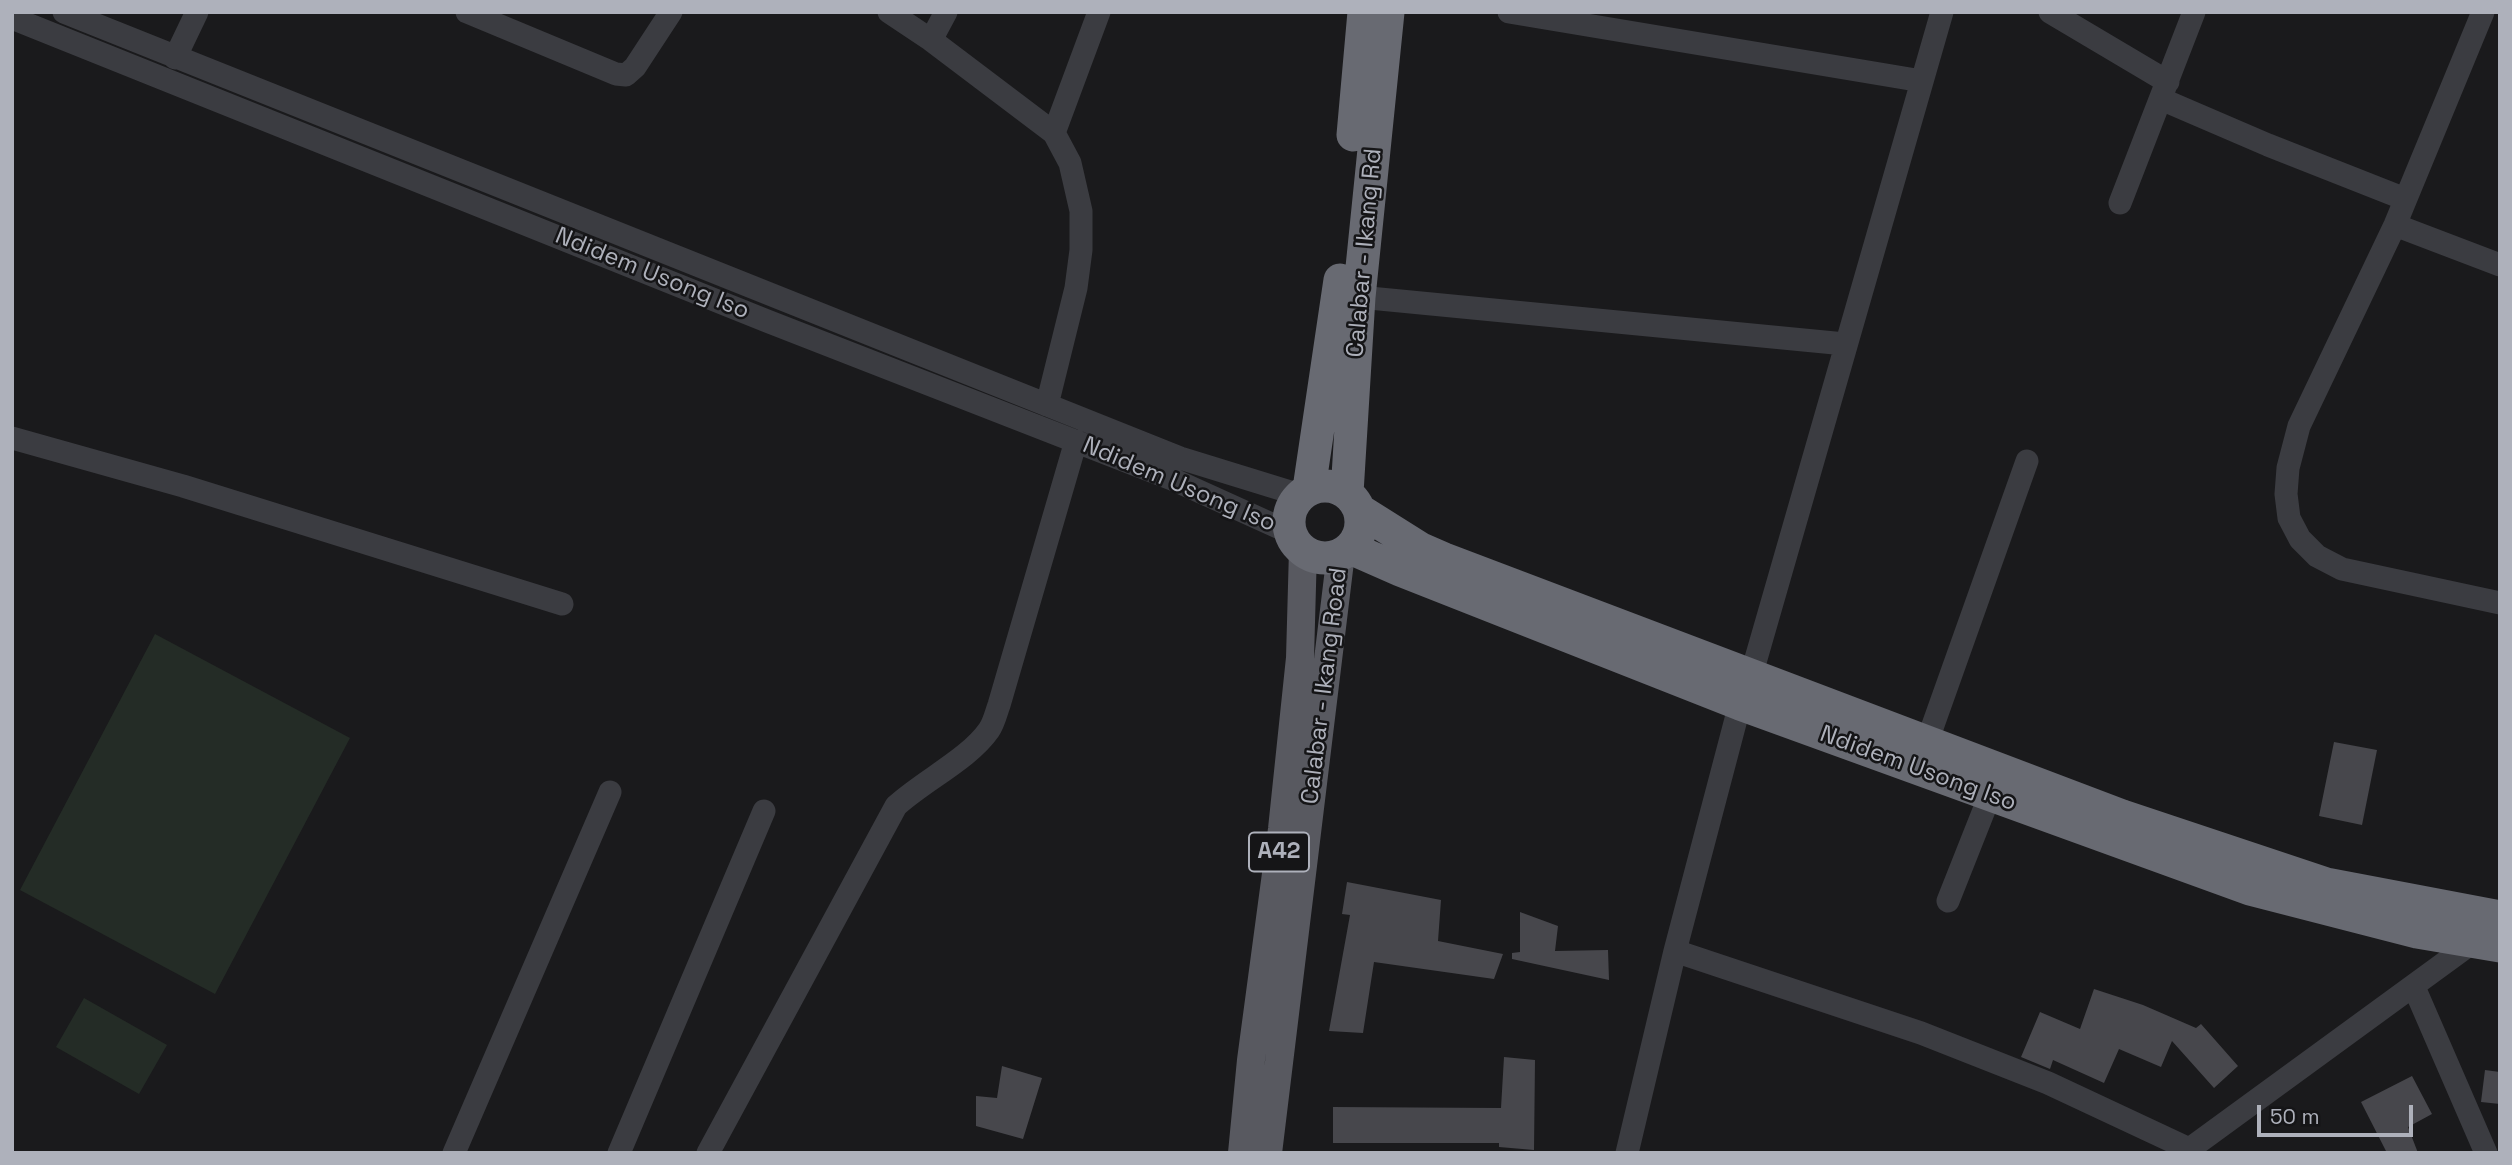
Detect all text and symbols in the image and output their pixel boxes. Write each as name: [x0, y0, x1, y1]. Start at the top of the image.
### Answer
street label: Calabar - Ikang Rd: [1342, 147, 1388, 359]
street label: Ndidem Usong Iso: [551, 222, 753, 326]
street label: Ndidem Usong Iso: [1078, 431, 1280, 539]
street label: Calabar - Ikang Road: [1296, 566, 1354, 806]
street label: Ndidem Usong Iso: [1816, 720, 2020, 818]
road number: A42: [1249, 832, 1309, 872]
scale bar: [2260, 1092, 2416, 1136]
text: 50 m: [2270, 1103, 2320, 1130]

